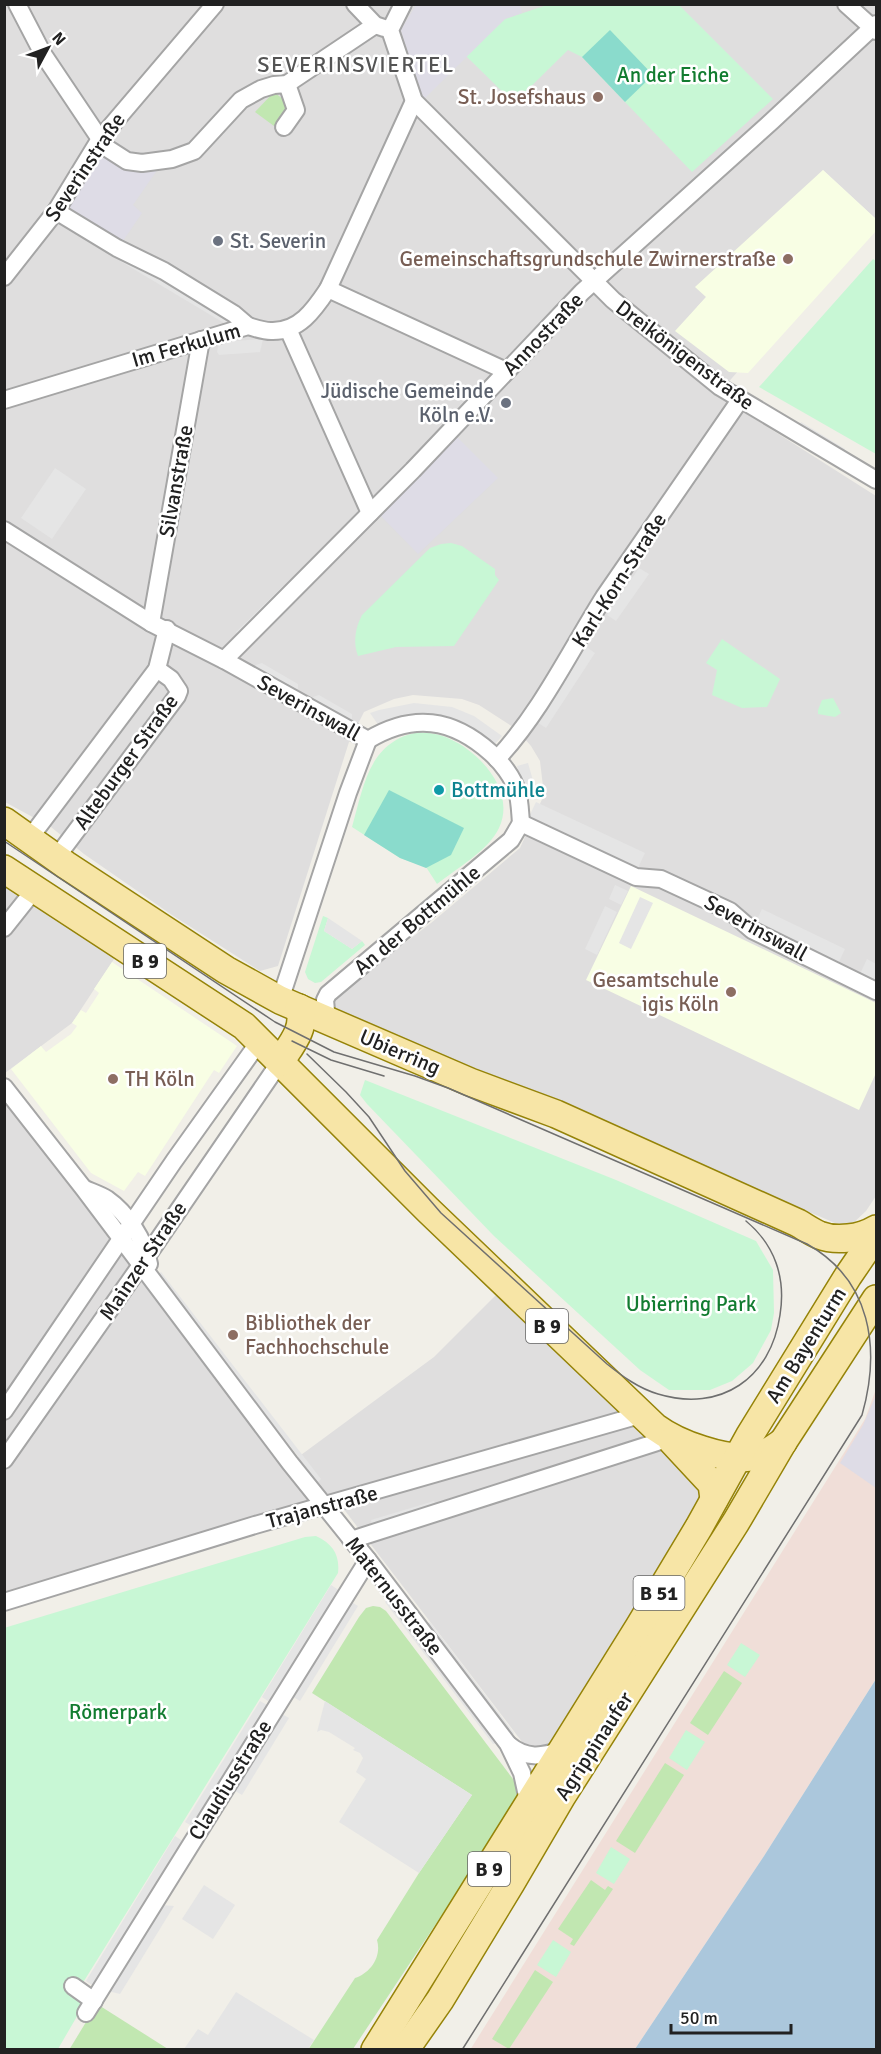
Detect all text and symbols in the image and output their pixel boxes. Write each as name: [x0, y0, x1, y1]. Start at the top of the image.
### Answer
north arrow: [18, 18, 78, 78]
text: N: [47, 28, 70, 50]
district label: SEVERINSVIERTEL: [257, 51, 455, 78]
park label: An der Eiche: [617, 62, 729, 88]
place label: St. Josefshaus: [458, 84, 586, 110]
marker: St. Josefshaus: [591, 90, 605, 104]
street label: Severinstraße: [39, 108, 131, 226]
place label: St. Severin: [230, 228, 326, 254]
marker: St. Severin: [211, 234, 225, 248]
place label: Gemeinschaftsgrundschule Zwirnerstraße: [399, 246, 776, 272]
marker: Gemeinschaftsgrundschule Zwirnerstraße: [781, 252, 795, 266]
street label: Annostraße: [497, 287, 589, 381]
street label: Dreikönigenstraße: [611, 294, 759, 416]
street label: Im Ferkulum: [129, 317, 243, 373]
place label: Jüdische Gemeinde Köln e.V.: [321, 378, 494, 428]
marker: Jüdische Gemeinde Köln e.V.: [499, 396, 513, 410]
street label: Silvanstraße: [153, 423, 199, 539]
street label: Karl-Korn-Straße: [566, 508, 672, 652]
street label: Severinswall: [253, 669, 365, 747]
street label: Alteburger Straße: [68, 689, 184, 835]
place label: Bottmühle: [451, 777, 545, 803]
marker: Bottmühle: [432, 783, 446, 797]
street label: An der Bottmühle: [348, 860, 486, 980]
street label: Severinswall: [700, 889, 812, 967]
road number: B 9: [124, 944, 166, 978]
place label: Gesamtschule igis Köln: [593, 967, 719, 1017]
marker: Gesamtschule igis Köln: [724, 985, 738, 999]
street label: Ubierring: [356, 1023, 444, 1081]
place label: TH Köln: [125, 1066, 195, 1092]
marker: TH Köln: [106, 1072, 120, 1086]
street label: Mainzer Straße: [94, 1197, 192, 1325]
street label: Am Bayenturm: [760, 1282, 852, 1408]
park label: Ubierring Park: [626, 1291, 757, 1317]
road number: B 9: [526, 1309, 568, 1343]
place label: Bibliothek der Fachhochschule: [245, 1310, 389, 1360]
marker: Bibliothek der Fachhochschule: [226, 1328, 240, 1342]
street label: Trajanstraße: [264, 1480, 380, 1534]
street label: Maternusstraße: [340, 1532, 448, 1660]
road number: B 51: [634, 1576, 684, 1610]
street label: Agrippinaufer: [549, 1687, 639, 1805]
park label: Römerpark: [69, 1699, 168, 1725]
street label: Claudiusstraße: [183, 1715, 277, 1845]
road number: B 9: [468, 1852, 510, 1886]
scale bar: [671, 1997, 791, 2035]
text: 50 m: [680, 2007, 718, 2029]

